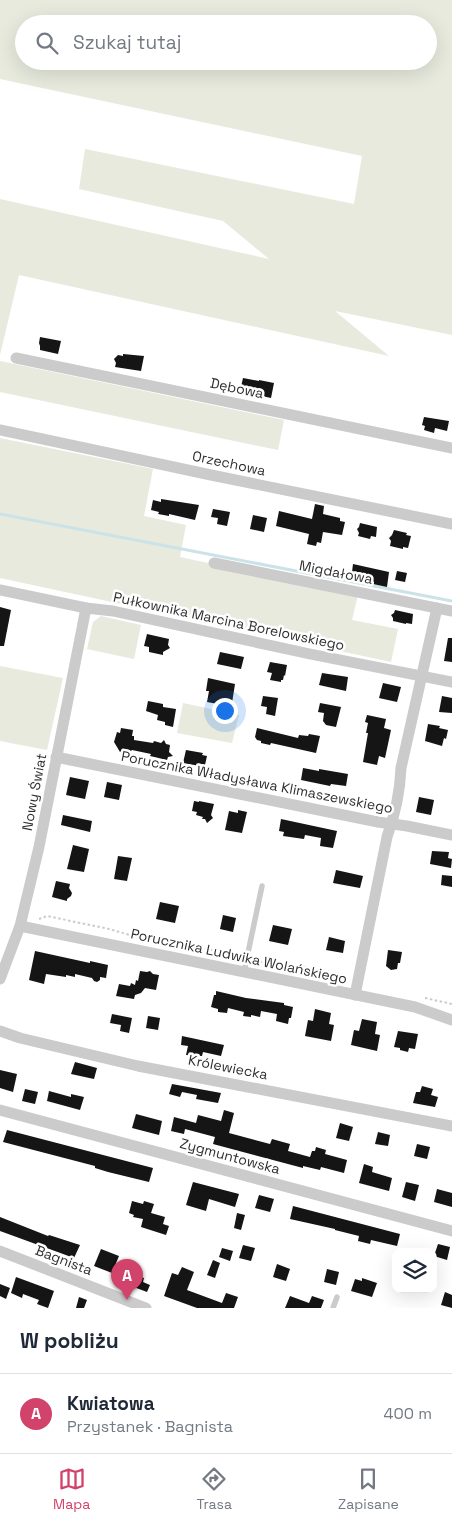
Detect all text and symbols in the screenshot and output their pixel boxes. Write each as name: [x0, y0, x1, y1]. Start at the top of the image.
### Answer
search box: [15, 15, 437, 70]
icon: search: [33, 29, 61, 57]
text: Szukaj tutaj: [73, 30, 181, 55]
street label: Dębowa: [209, 374, 265, 402]
street label: Orzechowa: [191, 446, 267, 480]
street label: Migdałowa: [298, 556, 374, 588]
street label: Pułkownika Marcina Borelowskiego: [112, 588, 346, 654]
your location: [212, 698, 238, 724]
street label: Porucznika Władysława Klimaszewskiego: [120, 747, 394, 817]
street label: Nowy Świat: [18, 752, 50, 832]
street label: Porucznika Ludwika Wolańskiego: [129, 924, 349, 988]
street label: Królewiecka: [187, 1050, 269, 1084]
street label: Zygmuntowska: [178, 1134, 282, 1178]
street label: Bagnista: [33, 1241, 95, 1279]
map controls: [392, 1248, 437, 1293]
button: layers: [392, 1248, 437, 1293]
pin: A: [111, 1259, 143, 1300]
text: W pobliżu: [20, 1327, 119, 1354]
text: Kwiatowa: [67, 1391, 155, 1416]
text: A: [31, 1403, 41, 1424]
text: 400 m: [384, 1403, 432, 1424]
text: Przystanek · Bagnista: [67, 1416, 233, 1437]
tab: Mapa: [53, 1465, 90, 1513]
tab: Trasa: [196, 1465, 232, 1513]
tab: Zapisane: [338, 1465, 399, 1513]

